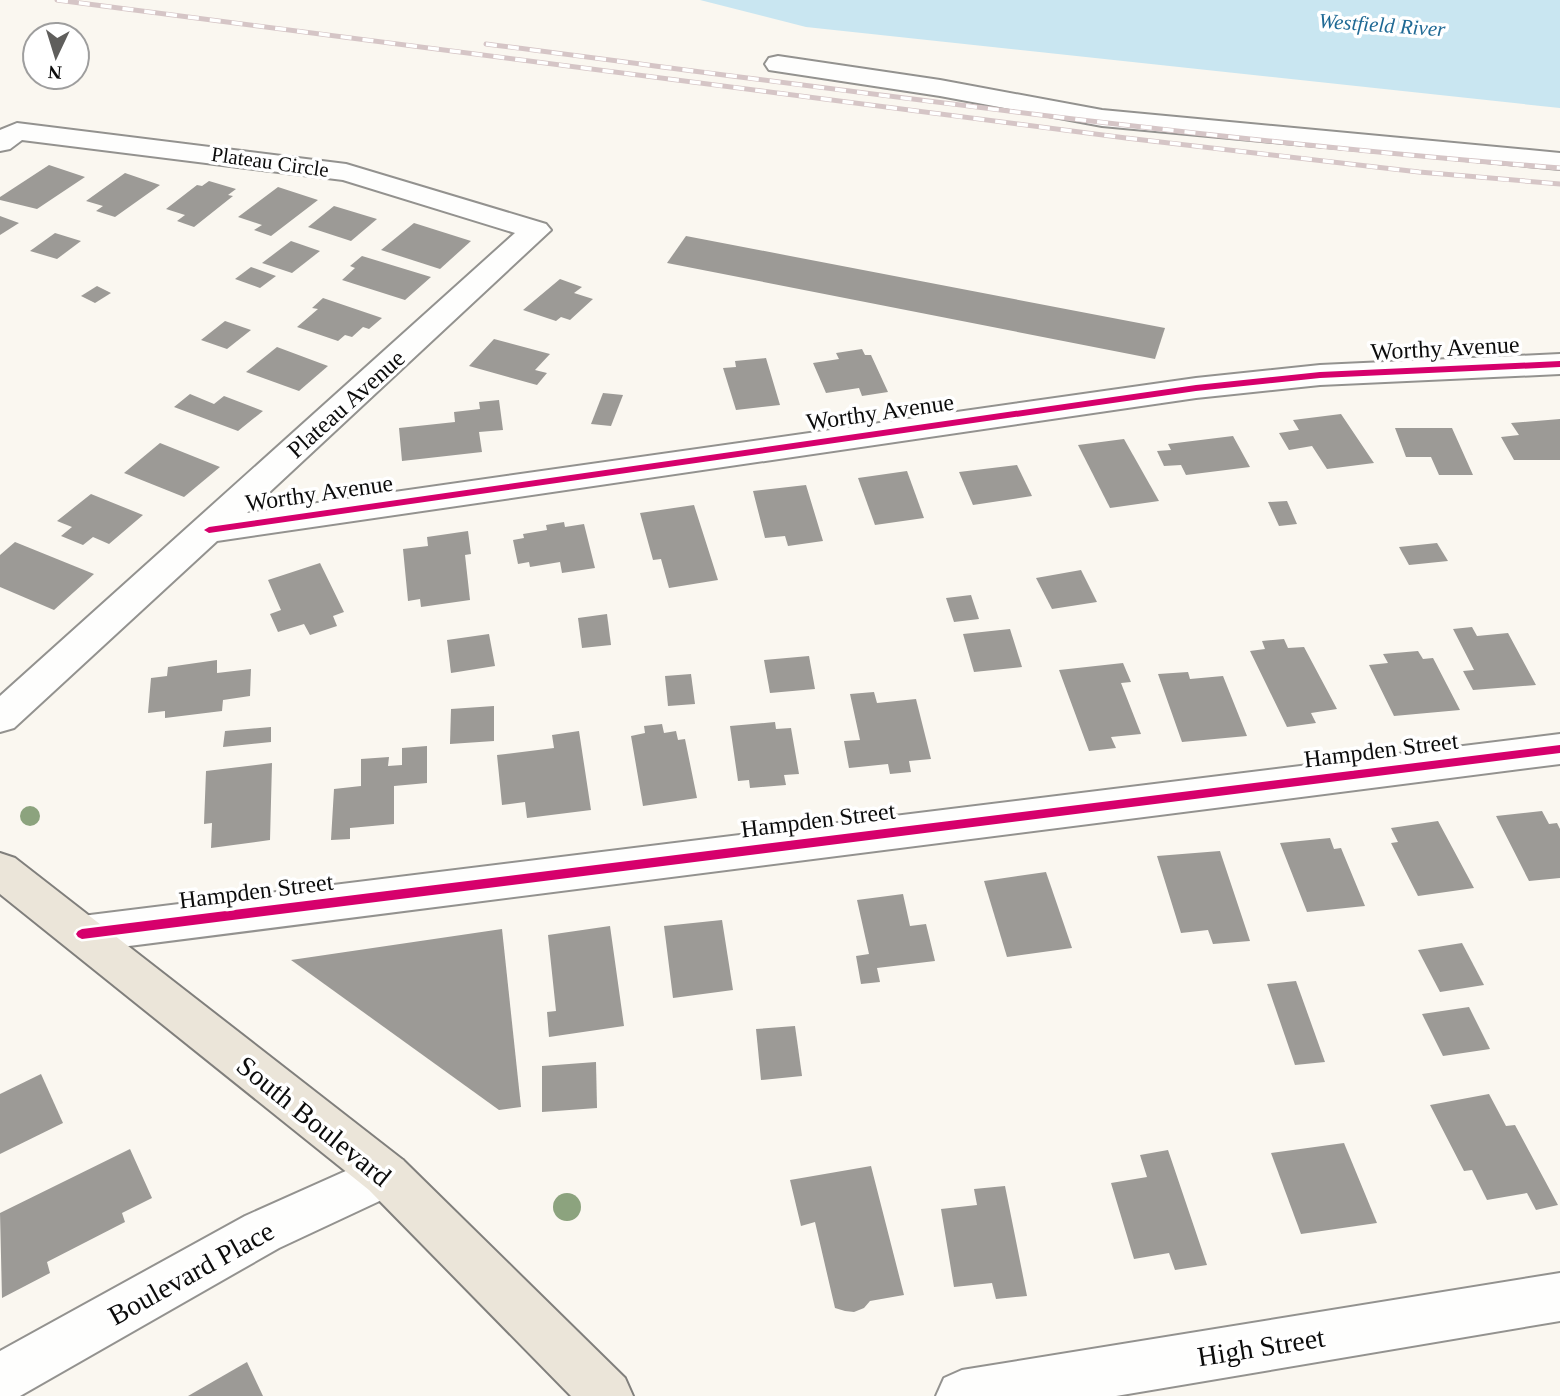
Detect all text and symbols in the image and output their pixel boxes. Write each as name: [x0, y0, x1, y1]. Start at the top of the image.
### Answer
water label: Westfield River: [1318, 9, 1447, 41]
north arrow: [21, 21, 91, 91]
text: N: [47, 61, 62, 83]
street label: Plateau Circle: [210, 142, 330, 182]
street label: Worthy Avenue: [1370, 331, 1520, 365]
street label: Plateau Avenue: [282, 345, 410, 463]
street label: Worthy Avenue: [804, 389, 956, 435]
street label: Worthy Avenue: [243, 470, 395, 516]
street label: Hampden Street: [1302, 728, 1460, 772]
street label: Hampden Street: [739, 798, 897, 842]
street label: Hampden Street: [177, 869, 335, 913]
street label: South Boulevard: [231, 1049, 397, 1193]
street label: Boulevard Place: [103, 1215, 279, 1331]
street label: High Street: [1195, 1322, 1327, 1372]

